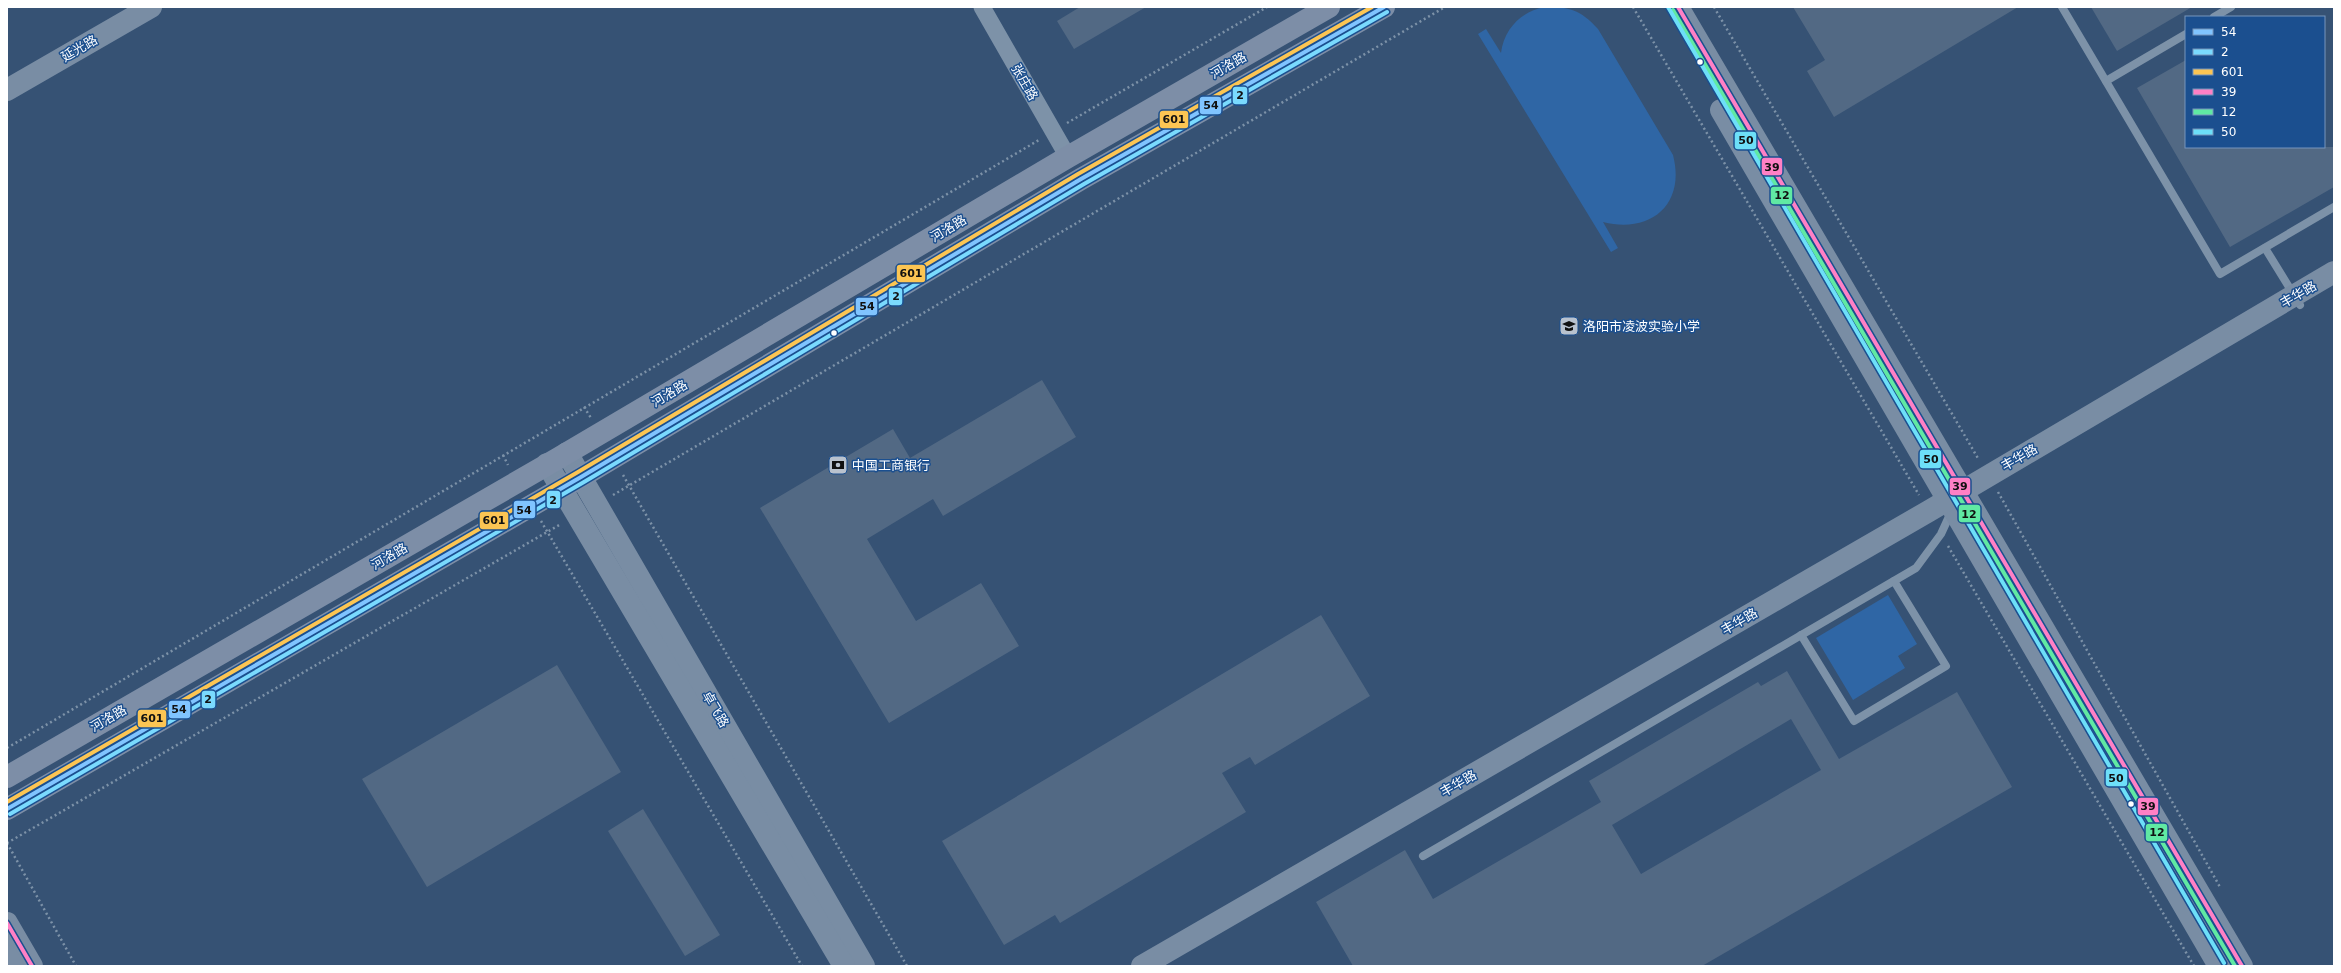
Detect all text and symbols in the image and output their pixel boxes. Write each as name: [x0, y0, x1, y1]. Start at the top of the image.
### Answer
legend: [2185, 16, 2325, 148]
text: 54: [2221, 25, 2236, 39]
street label: 延光路: [59, 32, 100, 65]
text: 2: [2221, 45, 2229, 59]
street label: 河洛路: [1208, 49, 1249, 82]
unlabelled marker: [1695, 57, 1705, 67]
street label: 张庄路: [1008, 62, 1041, 103]
text: 601: [2221, 65, 2244, 79]
text: 39: [2221, 85, 2236, 99]
line badge: 2: [1232, 86, 1248, 105]
text: 2: [1236, 89, 1244, 102]
line badge: 54: [1199, 96, 1222, 115]
text: 54: [1203, 99, 1219, 112]
text: 12: [2221, 105, 2236, 119]
line badge: 601: [1159, 110, 1189, 129]
text: 601: [1163, 113, 1185, 126]
text: 50: [2221, 125, 2236, 139]
line badge: 50: [1734, 131, 1757, 150]
text: 50: [1738, 134, 1754, 147]
line badge: 39: [1761, 157, 1783, 176]
text: 39: [1764, 161, 1780, 174]
line badge: 12: [1770, 186, 1793, 205]
text: 12: [1774, 189, 1790, 202]
street label: 河洛路: [928, 212, 969, 245]
line badge: 601: [896, 264, 926, 283]
text: 601: [900, 267, 922, 280]
street label: 丰华路: [2278, 278, 2319, 311]
line badge: 2: [888, 287, 903, 306]
text: 2: [892, 290, 900, 303]
line badge: 54: [855, 297, 878, 316]
text: 54: [859, 300, 875, 313]
school or university icon: 洛阳市凌波实验小学: [1558, 315, 1580, 337]
place label: 洛阳市凌波实验小学: [1583, 319, 1700, 334]
unlabelled marker: [829, 328, 839, 338]
street label: 河洛路: [649, 377, 690, 410]
street label: 丰华路: [1999, 441, 2040, 474]
line badge: 50: [1919, 449, 1942, 469]
text: 50: [1923, 453, 1939, 466]
bank icon: 中国工商银行: [827, 454, 849, 476]
place label: 中国工商银行: [852, 458, 930, 473]
line badge: 39: [1949, 477, 1971, 496]
text: 39: [1952, 480, 1968, 493]
line badge: 2: [546, 490, 561, 509]
text: 2: [549, 494, 557, 507]
line badge: 54: [513, 500, 536, 519]
text: 54: [516, 504, 532, 517]
line badge: 12: [1958, 504, 1981, 523]
text: 12: [1961, 508, 1977, 521]
line badge: 601: [479, 511, 509, 530]
text: 601: [483, 514, 505, 527]
street label: 河洛路: [369, 540, 410, 573]
street label: 丰华路: [1719, 605, 1760, 638]
street label: 卓飞路: [699, 689, 732, 730]
line badge: 2: [201, 690, 216, 709]
text: 2: [204, 693, 212, 706]
line badge: 54: [168, 700, 191, 719]
street label: 河洛路: [88, 702, 129, 735]
text: 54: [171, 703, 187, 716]
line badge: 601: [137, 709, 167, 728]
text: 601: [141, 712, 163, 725]
street label: 丰华路: [1438, 767, 1479, 800]
line badge: 50: [2105, 768, 2128, 787]
text: 50: [2108, 772, 2124, 785]
line badge: 39: [2137, 797, 2159, 816]
unlabelled marker: [2126, 799, 2136, 809]
text: 39: [2140, 800, 2156, 813]
line badge: 12: [2145, 823, 2168, 842]
text: 12: [2149, 826, 2165, 839]

